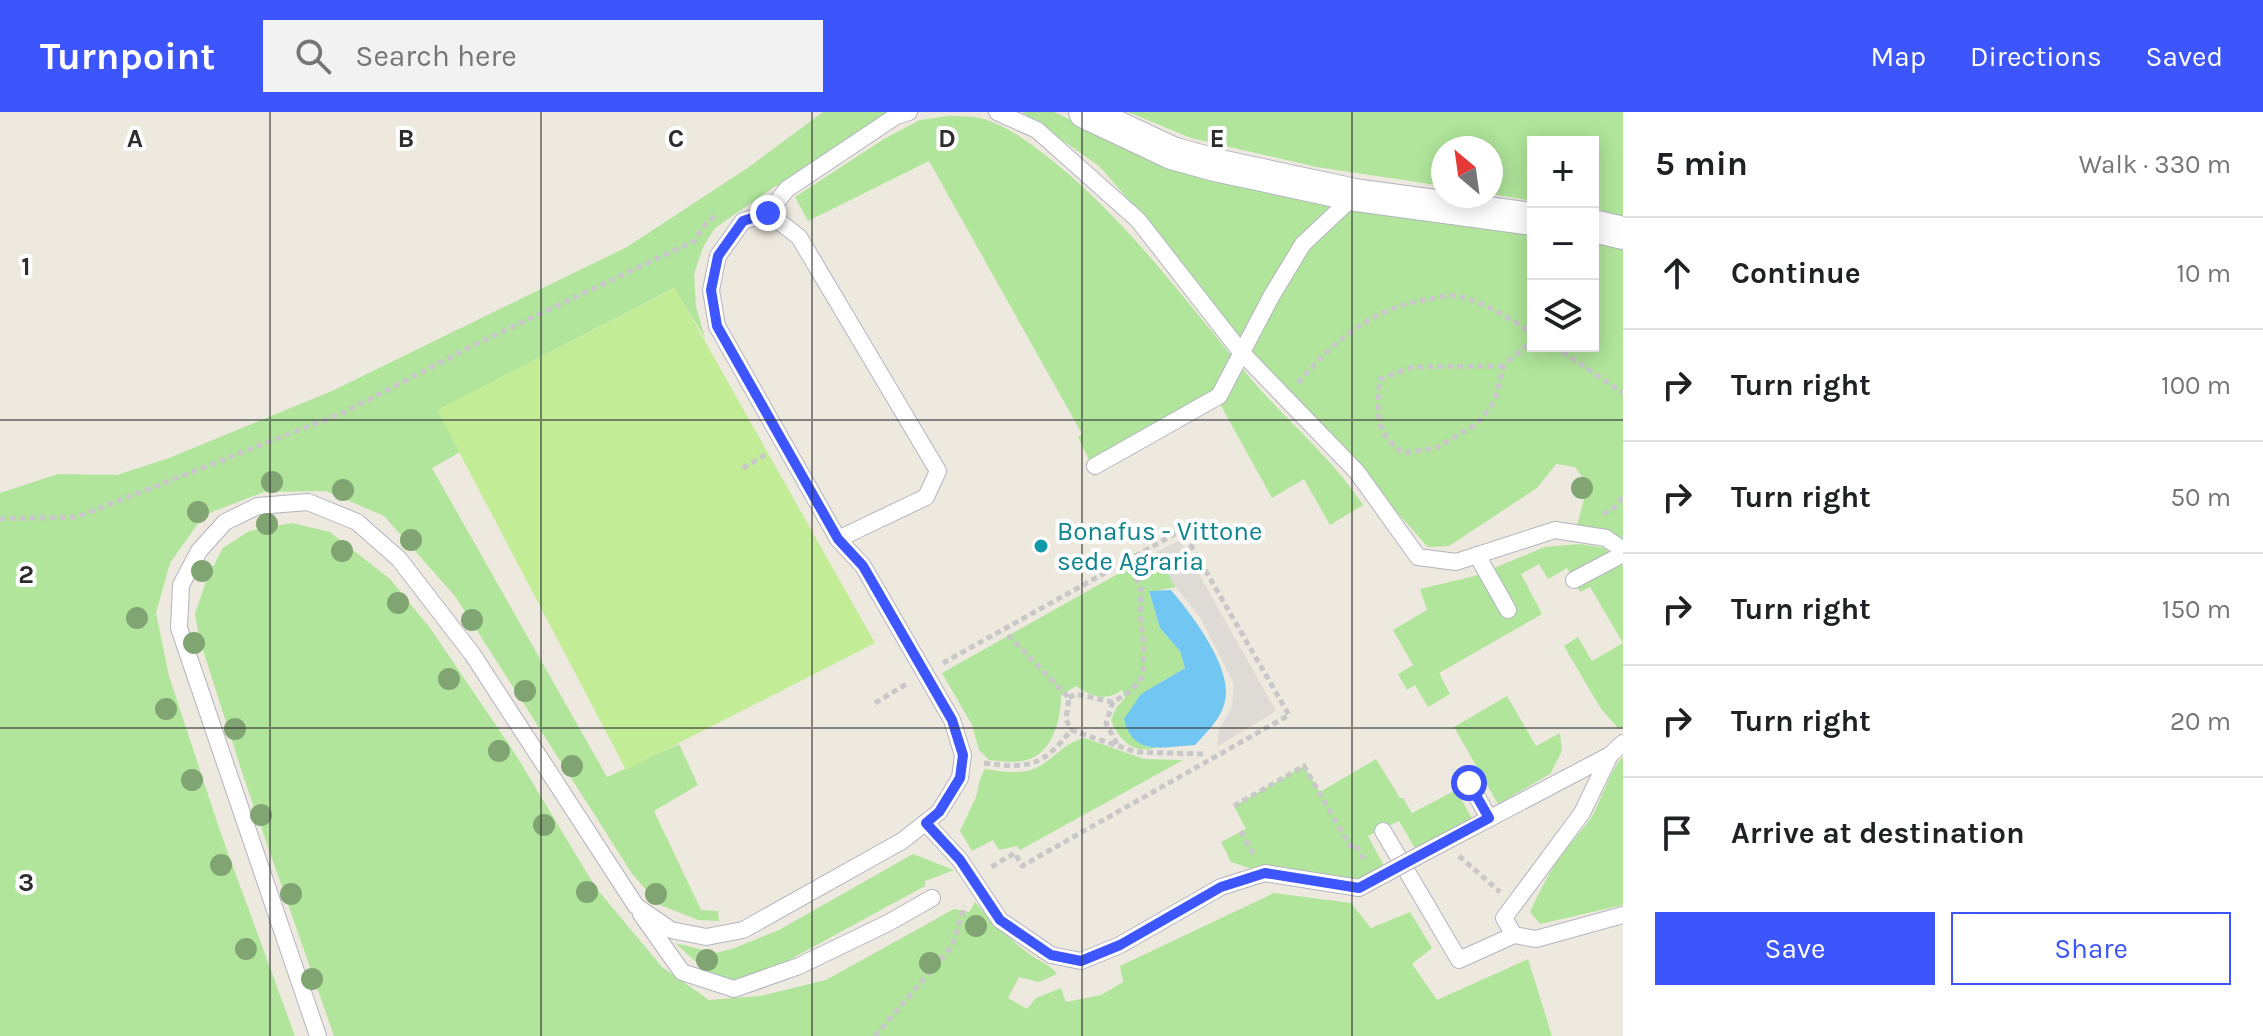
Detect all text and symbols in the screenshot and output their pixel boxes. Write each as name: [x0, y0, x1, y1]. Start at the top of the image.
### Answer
search box: [263, 20, 823, 92]
text: Turnpoint: [40, 34, 215, 79]
icon: search: [291, 34, 335, 78]
text: Search here: [355, 38, 517, 74]
text: Map: [1871, 40, 1926, 73]
text: Directions: [1970, 40, 2102, 73]
text: Saved: [2146, 40, 2223, 73]
text: A: [127, 123, 143, 154]
text: B: [398, 123, 414, 154]
text: C: [668, 123, 684, 154]
text: D: [938, 123, 956, 154]
text: E: [1209, 123, 1225, 154]
north arrow: [1431, 136, 1503, 208]
map controls: [1527, 136, 1599, 352]
button: +: [1527, 136, 1599, 208]
text: 5 min: [1655, 144, 1748, 184]
text: Walk · 330 m: [2079, 149, 2231, 180]
route end: [750, 195, 786, 231]
button: −: [1527, 208, 1599, 280]
text: 1: [21, 251, 31, 282]
icon: ahead: [1655, 251, 1699, 295]
text: Continue: [1731, 255, 1861, 291]
text: 10 m: [2176, 258, 2231, 289]
button: layers: [1527, 280, 1599, 352]
icon: right: [1655, 363, 1699, 407]
text: Turn right: [1731, 367, 1871, 403]
text: 100 m: [2161, 370, 2231, 401]
icon: right: [1655, 475, 1699, 519]
text: Turn right: [1731, 479, 1871, 515]
text: 50 m: [2170, 482, 2231, 513]
place label: Bonafus - Vittone sede Agraria: [1057, 516, 1262, 577]
marker: Bonafus - Vittone sede Agraria: [1032, 537, 1050, 555]
text: 2: [18, 559, 34, 590]
icon: right: [1655, 587, 1699, 631]
text: Turn right: [1731, 591, 1871, 627]
text: 150 m: [2162, 594, 2231, 625]
icon: right: [1655, 699, 1699, 743]
text: Turn right: [1731, 703, 1871, 739]
text: 20 m: [2170, 706, 2231, 737]
route start: [1451, 765, 1487, 801]
icon: arrive: [1655, 811, 1699, 855]
text: Arrive at destination: [1731, 815, 2025, 851]
text: 3: [18, 867, 34, 898]
button: Save: [1655, 912, 1935, 985]
button: Share: [1951, 912, 2231, 985]

